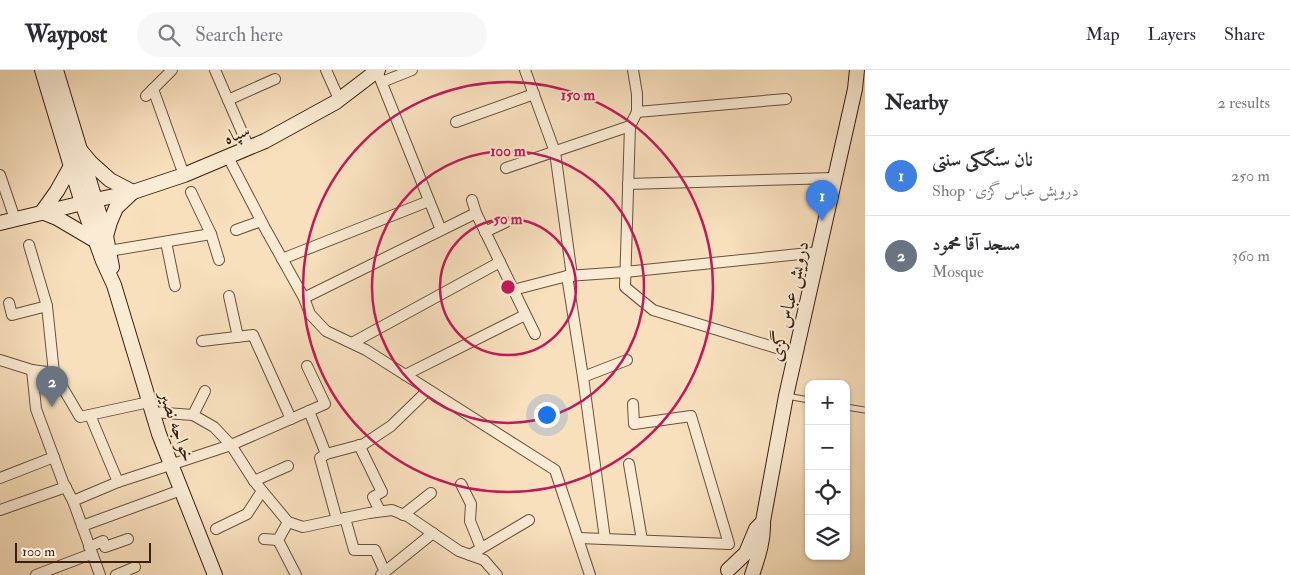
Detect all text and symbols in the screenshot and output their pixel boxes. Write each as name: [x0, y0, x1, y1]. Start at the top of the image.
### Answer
search box: [137, 12, 487, 57]
text: Waypost: [25, 19, 107, 50]
icon: search: [155, 21, 183, 49]
text: Search here: [195, 23, 283, 47]
text: Map: [1086, 23, 1120, 46]
text: Layers: [1148, 23, 1196, 46]
text: Share: [1224, 23, 1265, 46]
text: 150 m: [561, 86, 595, 105]
text: Nearby: [885, 89, 948, 116]
text: 2 results: [1217, 93, 1270, 113]
street label: سپاه: [219, 118, 253, 150]
text: 100 m: [490, 142, 526, 161]
text: نان سنگکی سنتی: [932, 148, 1033, 172]
text: 1: [898, 166, 904, 186]
text: 250 m: [1231, 166, 1270, 186]
pin: 1: [806, 180, 838, 221]
text: Shop · درویش عباس گزی: [932, 181, 1079, 201]
text: 50 m: [494, 210, 523, 229]
text: مسجد آقا محمود: [932, 232, 1020, 256]
street label: درویش عباس گزی: [762, 238, 815, 364]
text: 2: [897, 246, 905, 266]
text: 360 m: [1232, 246, 1270, 266]
text: Mosque: [932, 262, 984, 282]
centre of rings: [499, 278, 517, 296]
pin: 2: [36, 366, 68, 407]
map controls: [805, 380, 850, 560]
button: +: [805, 380, 850, 425]
street label: خواجه نصیر: [153, 386, 200, 465]
your location: [534, 402, 560, 428]
button: −: [805, 425, 850, 470]
button: locate: [805, 470, 850, 515]
button: layers: [805, 515, 850, 560]
scale bar: [15, 540, 151, 563]
text: 100 m: [22, 543, 55, 560]

